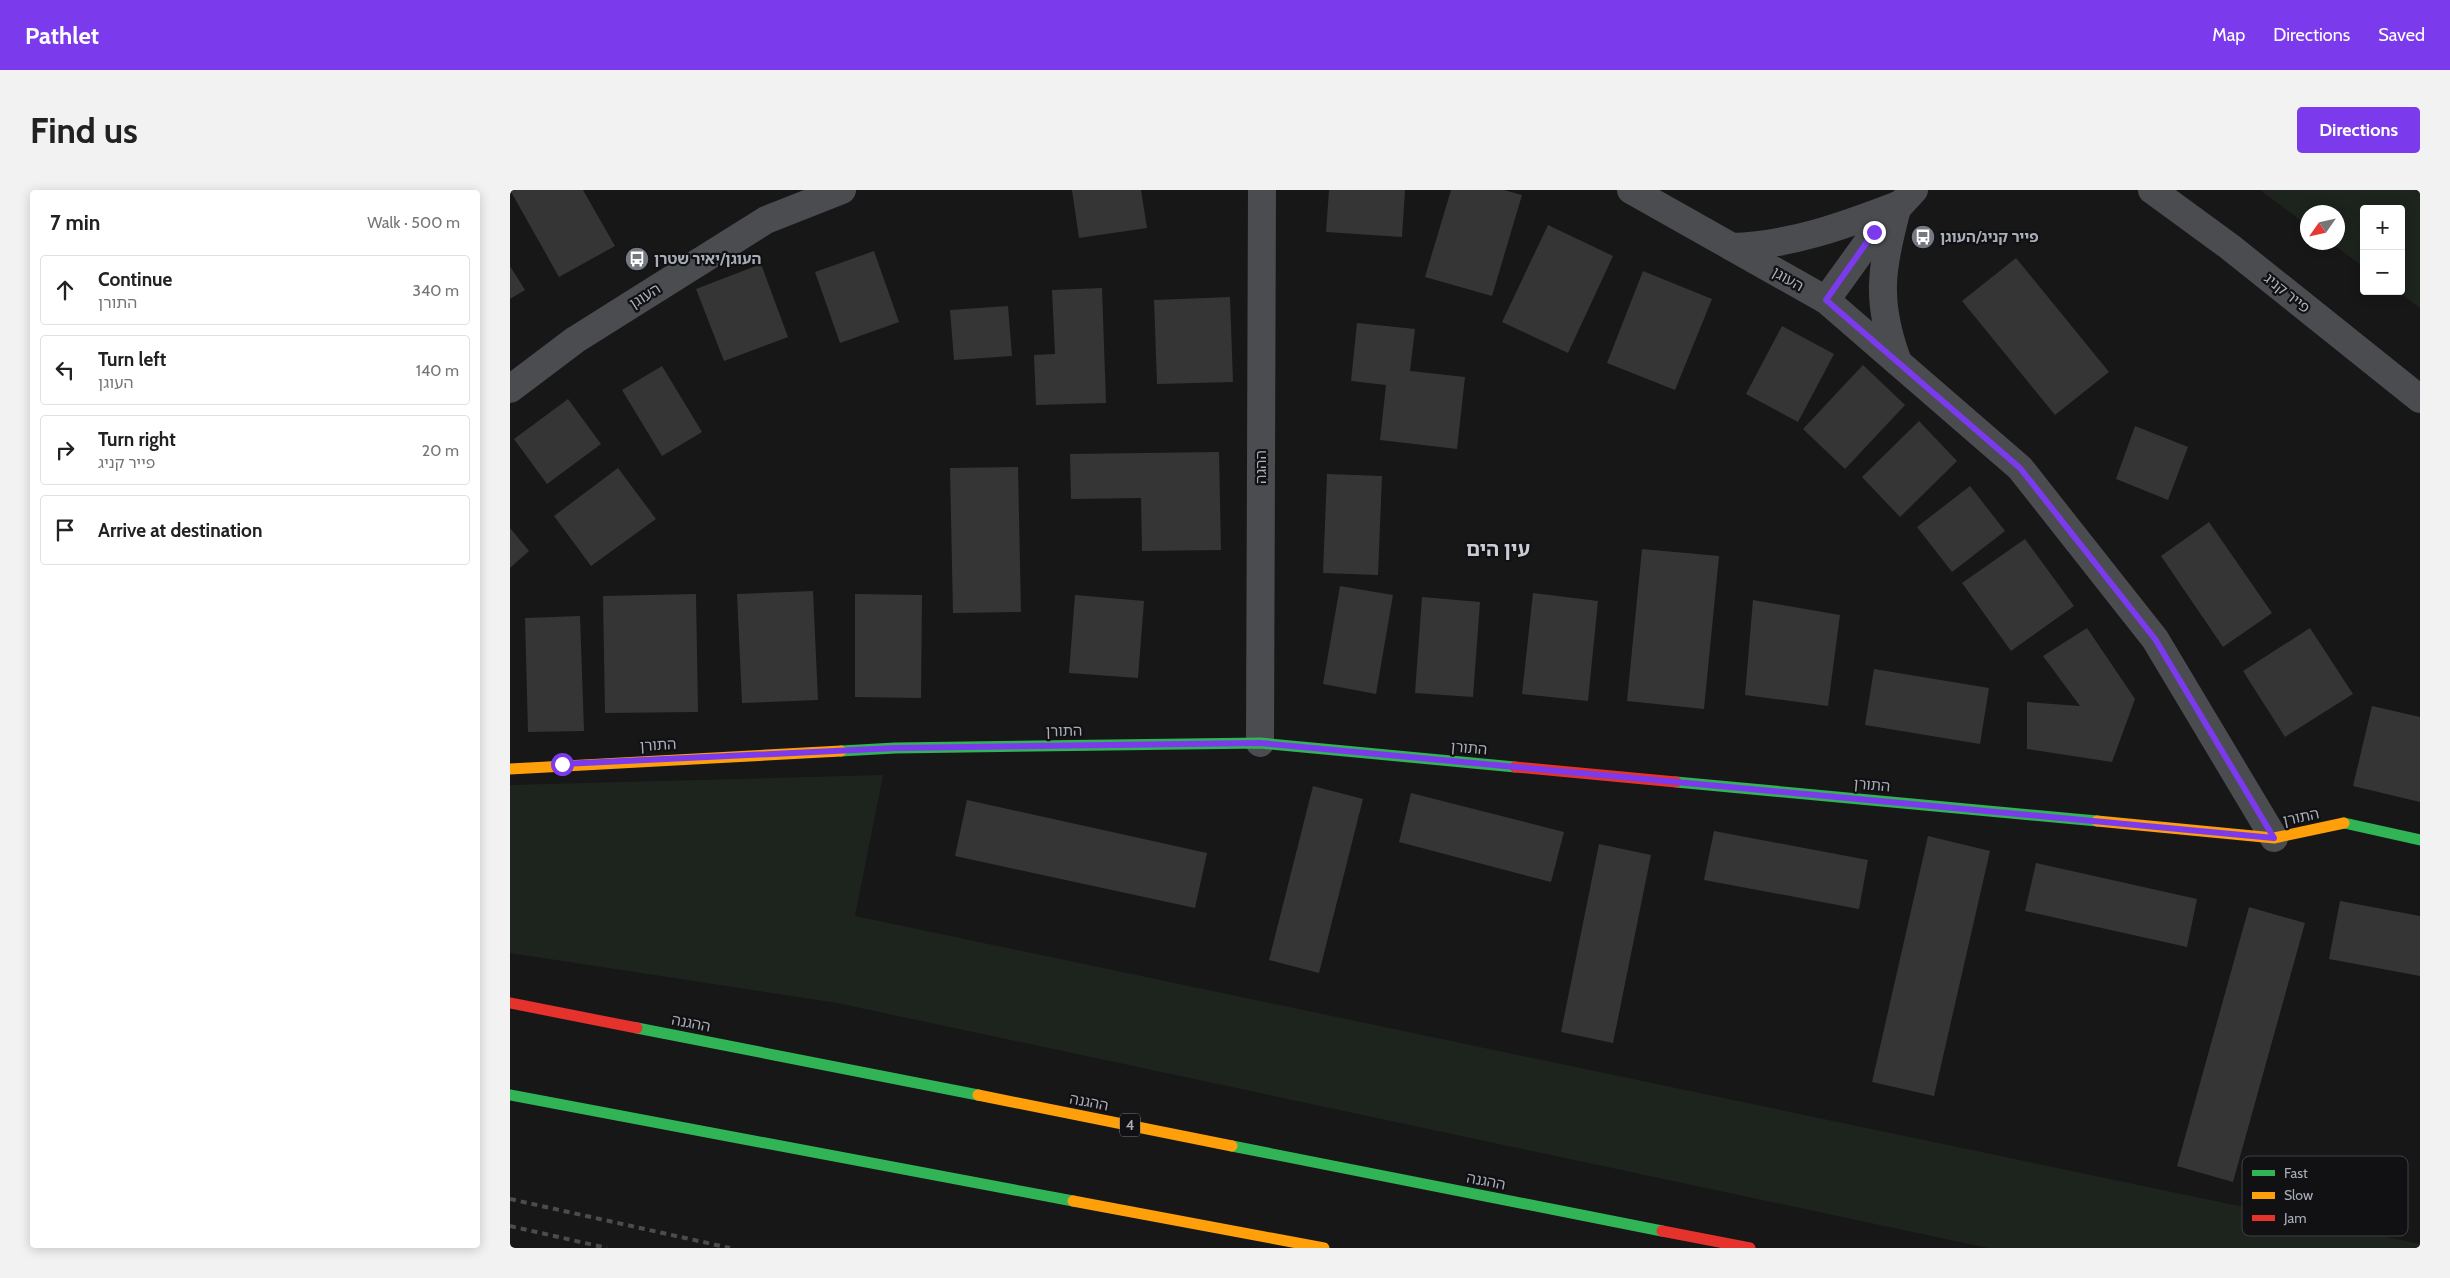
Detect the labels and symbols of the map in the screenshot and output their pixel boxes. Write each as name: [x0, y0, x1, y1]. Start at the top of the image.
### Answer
north arrow: [2300, 205, 2345, 250]
route end: [1863, 221, 1886, 244]
bus stop icon: פייר קניג/העוגן: [1910, 224, 1936, 250]
place label: פייר קניג/העוגן: [1940, 228, 2039, 246]
bus stop icon: העוגן/יאיר שטרן: [624, 246, 650, 272]
place label: העוגן/יאיר שטרן: [654, 250, 761, 268]
street label: העוגן: [1769, 263, 1807, 295]
street label: פייר קניג: [2260, 269, 2314, 317]
street label: העוגן: [626, 280, 664, 312]
street label: ההגה: [1252, 450, 1270, 484]
district label: עין הים: [1466, 537, 1530, 561]
street label: התורן: [1045, 722, 1083, 740]
street label: התורן: [639, 735, 677, 755]
street label: התורן: [1450, 737, 1488, 759]
route start: [551, 753, 574, 776]
street label: התורן: [1853, 774, 1891, 796]
street label: התורן: [2281, 804, 2321, 830]
street label: ההגנה: [670, 1010, 712, 1036]
street label: ההגנה: [1068, 1089, 1110, 1115]
road number: 4: [1120, 1114, 1140, 1136]
legend: [2242, 1156, 2408, 1236]
text: Fast: [2284, 1164, 2308, 1182]
street label: ההגנה: [1465, 1168, 1507, 1194]
text: Slow: [2284, 1186, 2313, 1204]
text: Jam: [2283, 1209, 2306, 1227]

